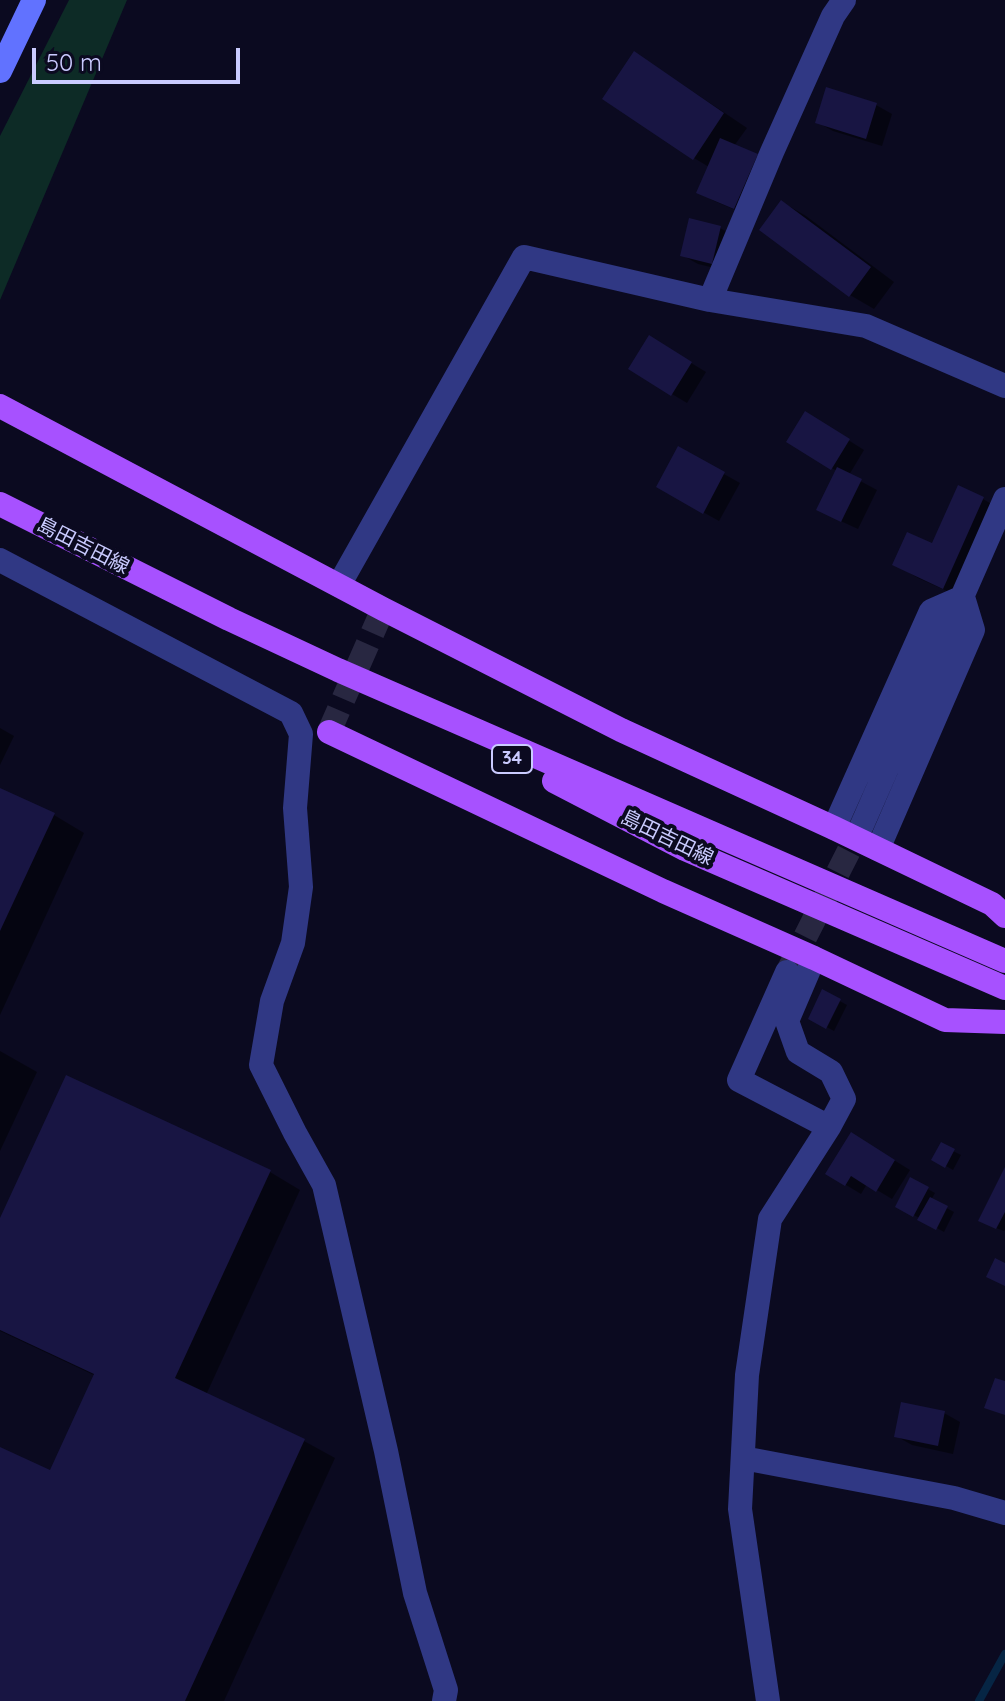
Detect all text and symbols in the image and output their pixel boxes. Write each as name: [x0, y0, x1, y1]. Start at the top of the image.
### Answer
scale bar: [36, 32, 244, 82]
text: 50 m: [46, 47, 102, 77]
street label: 島田吉田線: [33, 513, 133, 579]
road number: 34: [492, 745, 532, 773]
street label: 島田吉田線: [617, 805, 717, 871]

